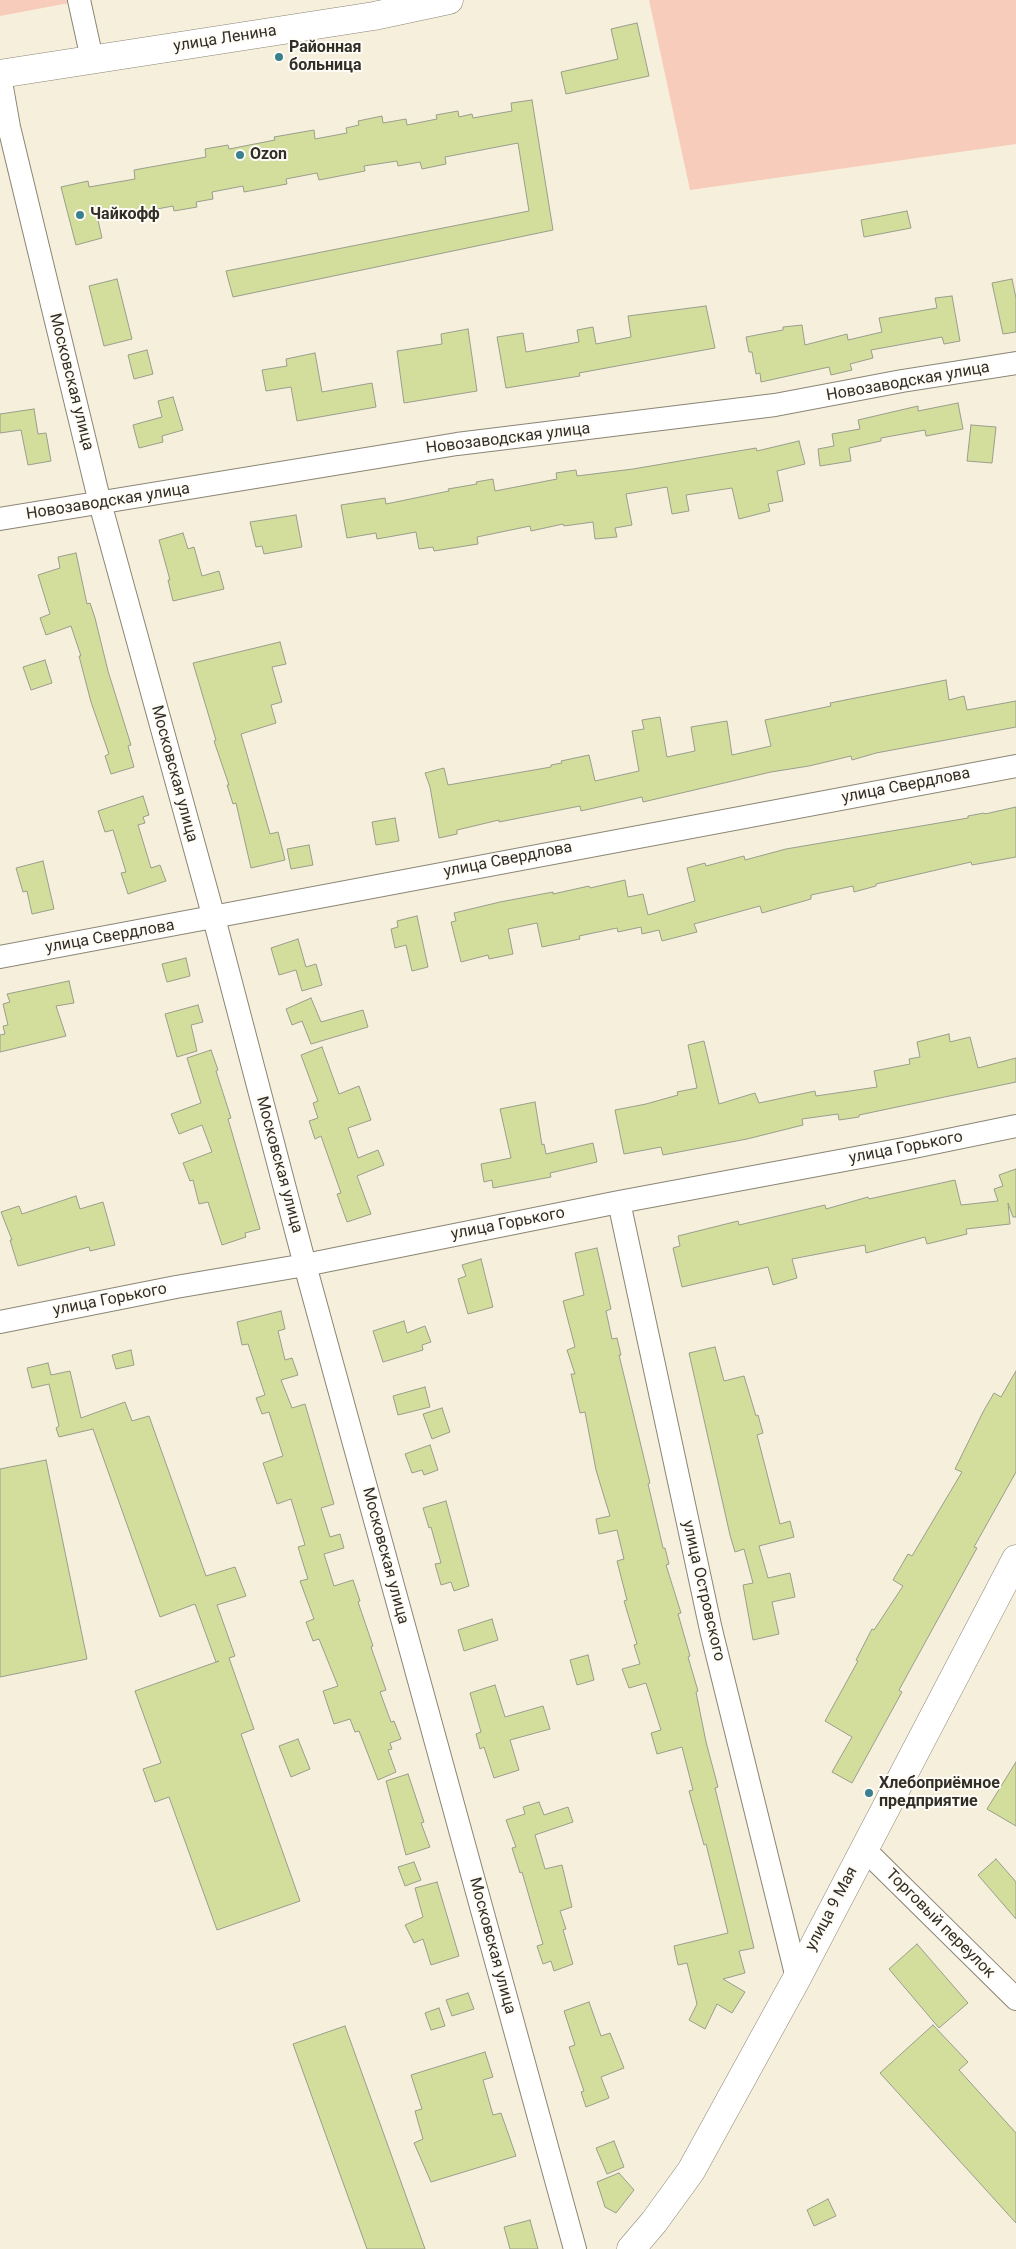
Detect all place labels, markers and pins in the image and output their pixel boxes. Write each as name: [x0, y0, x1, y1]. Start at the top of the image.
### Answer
place label: Районная больница: [289, 38, 362, 76]
marker: Районная больница: [273, 51, 285, 63]
place label: Ozon: [250, 145, 287, 165]
marker: Ozon: [234, 149, 246, 161]
place label: Чайкофф: [90, 205, 160, 225]
marker: Чайкофф: [74, 209, 86, 221]
place label: Хлебоприёмное предприятие: [879, 1774, 1000, 1812]
marker: Хлебоприёмное предприятие: [863, 1787, 875, 1799]

